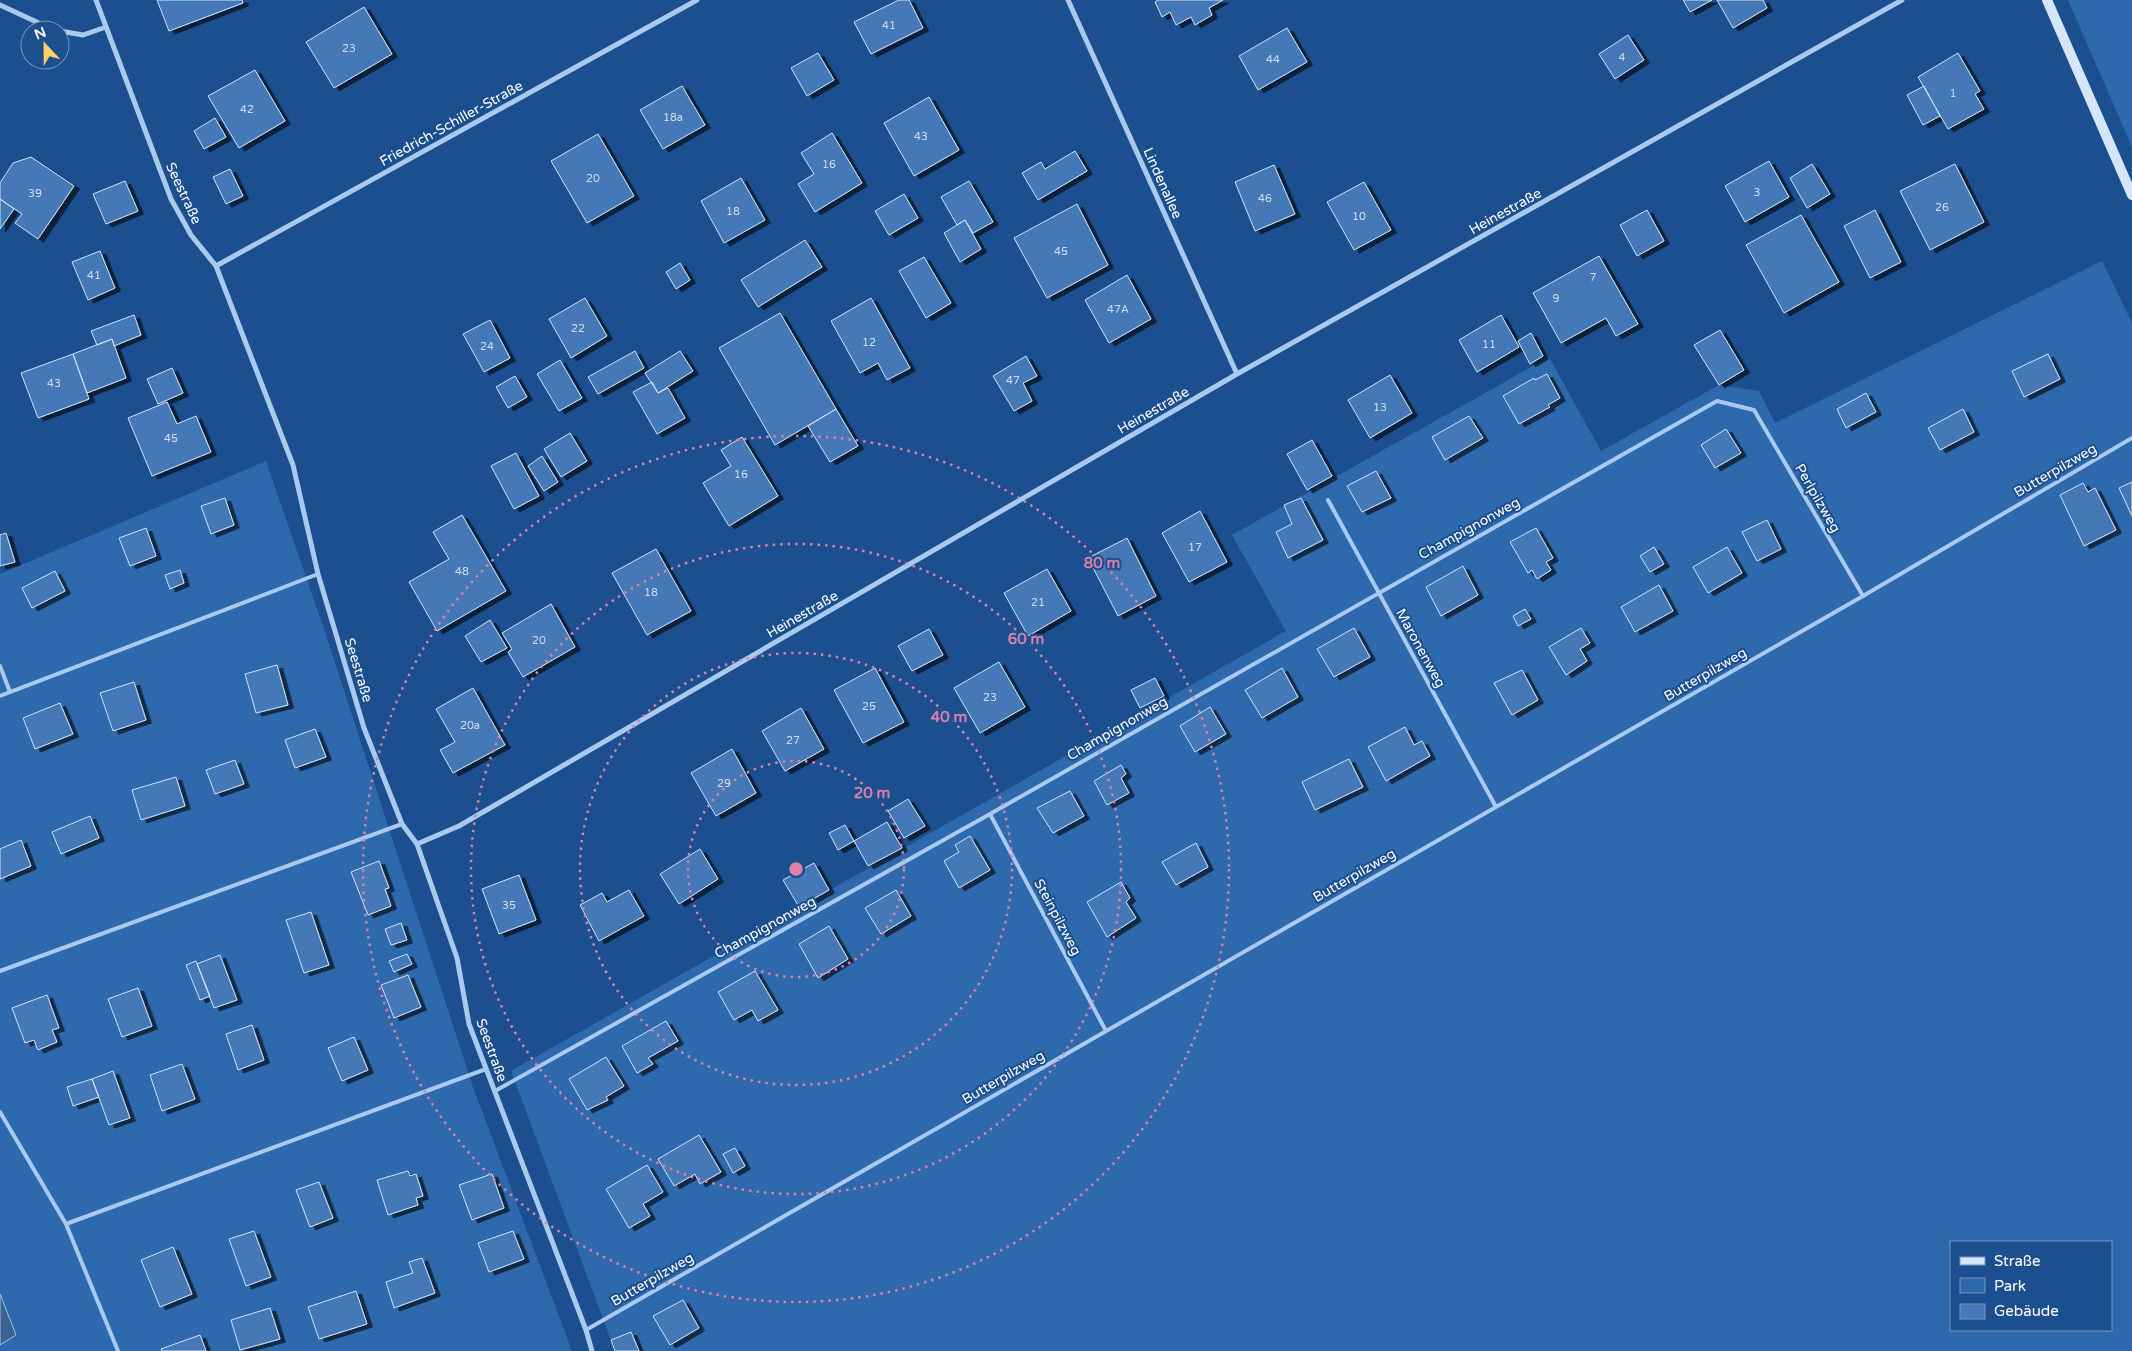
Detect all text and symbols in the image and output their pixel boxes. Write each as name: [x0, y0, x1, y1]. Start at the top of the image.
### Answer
house number: 41: [882, 19, 896, 32]
north arrow: [20, 20, 70, 70]
text: N: [32, 23, 49, 43]
house number: 23: [342, 42, 356, 55]
house number: 4: [1619, 51, 1626, 64]
house number: 44: [1266, 53, 1280, 66]
street label: Friedrich-Schiller-Straße: [377, 77, 526, 170]
house number: 1: [1950, 87, 1956, 100]
house number: 42: [240, 103, 254, 116]
house number: 18a: [663, 111, 683, 124]
house number: 43: [914, 130, 928, 143]
street label: Lindenallee: [1139, 145, 1186, 221]
house number: 16: [822, 158, 836, 171]
street label: Seestraße: [162, 160, 205, 227]
house number: 20: [586, 172, 600, 185]
street label: Heinestraße: [1466, 185, 1544, 238]
house number: 3: [1754, 186, 1761, 199]
house number: 39: [28, 187, 42, 200]
house number: 46: [1258, 192, 1272, 205]
house number: 26: [1935, 201, 1949, 214]
house number: 18: [726, 205, 740, 218]
house number: 10: [1352, 210, 1366, 223]
house number: 45: [1054, 245, 1068, 258]
house number: 41: [87, 269, 101, 282]
house number: 7: [1590, 271, 1597, 284]
house number: 9: [1553, 292, 1560, 305]
house number: 47A: [1107, 303, 1129, 316]
house number: 22: [571, 322, 585, 335]
house number: 12: [862, 336, 876, 349]
house number: 11: [1482, 338, 1496, 351]
house number: 24: [480, 340, 494, 353]
house number: 47: [1006, 374, 1020, 387]
house number: 43: [47, 377, 61, 390]
street label: Heinestraße: [1114, 383, 1192, 438]
house number: 13: [1373, 401, 1387, 414]
house number: 45: [164, 432, 178, 445]
street label: Butterpilzweg: [2011, 440, 2100, 501]
street label: Perlpilzweg: [1791, 461, 1844, 536]
house number: 16: [734, 468, 748, 481]
street label: Champignonweg: [1416, 494, 1523, 563]
house number: 17: [1188, 541, 1202, 554]
text: 80 m: [1084, 554, 1120, 572]
house number: 48: [455, 565, 469, 578]
house number: 18: [644, 586, 658, 599]
street label: Heinestraße: [763, 587, 841, 642]
house number: 21: [1031, 596, 1045, 609]
street label: Maronenweg: [1392, 606, 1449, 691]
text: 60 m: [1008, 630, 1044, 648]
house number: 20: [532, 634, 546, 647]
street label: Seestraße: [341, 636, 376, 704]
street label: Butterpilzweg: [1661, 644, 1750, 705]
house number: 23: [983, 691, 997, 704]
street label: Champignonweg: [1064, 693, 1171, 764]
house number: 25: [862, 700, 876, 713]
text: 40 m: [931, 708, 967, 726]
house number: 20a: [460, 719, 480, 732]
house number: 27: [786, 734, 800, 747]
house number: 29: [717, 777, 731, 790]
text: 20 m: [854, 784, 890, 802]
street label: Butterpilzweg: [1310, 845, 1399, 906]
centre of rings: [787, 860, 805, 878]
street label: Steinpilzweg: [1030, 876, 1085, 958]
street label: Champignonweg: [712, 893, 819, 962]
house number: 35: [502, 899, 516, 912]
street label: Seestraße: [472, 1016, 511, 1084]
street label: Butterpilzweg: [959, 1047, 1048, 1108]
legend: [1950, 1241, 2112, 1331]
street label: Butterpilzweg: [608, 1249, 697, 1310]
text: Straße: [1994, 1252, 2040, 1270]
text: Park: [1994, 1277, 2026, 1295]
text: Gebäude: [1994, 1302, 2059, 1320]

